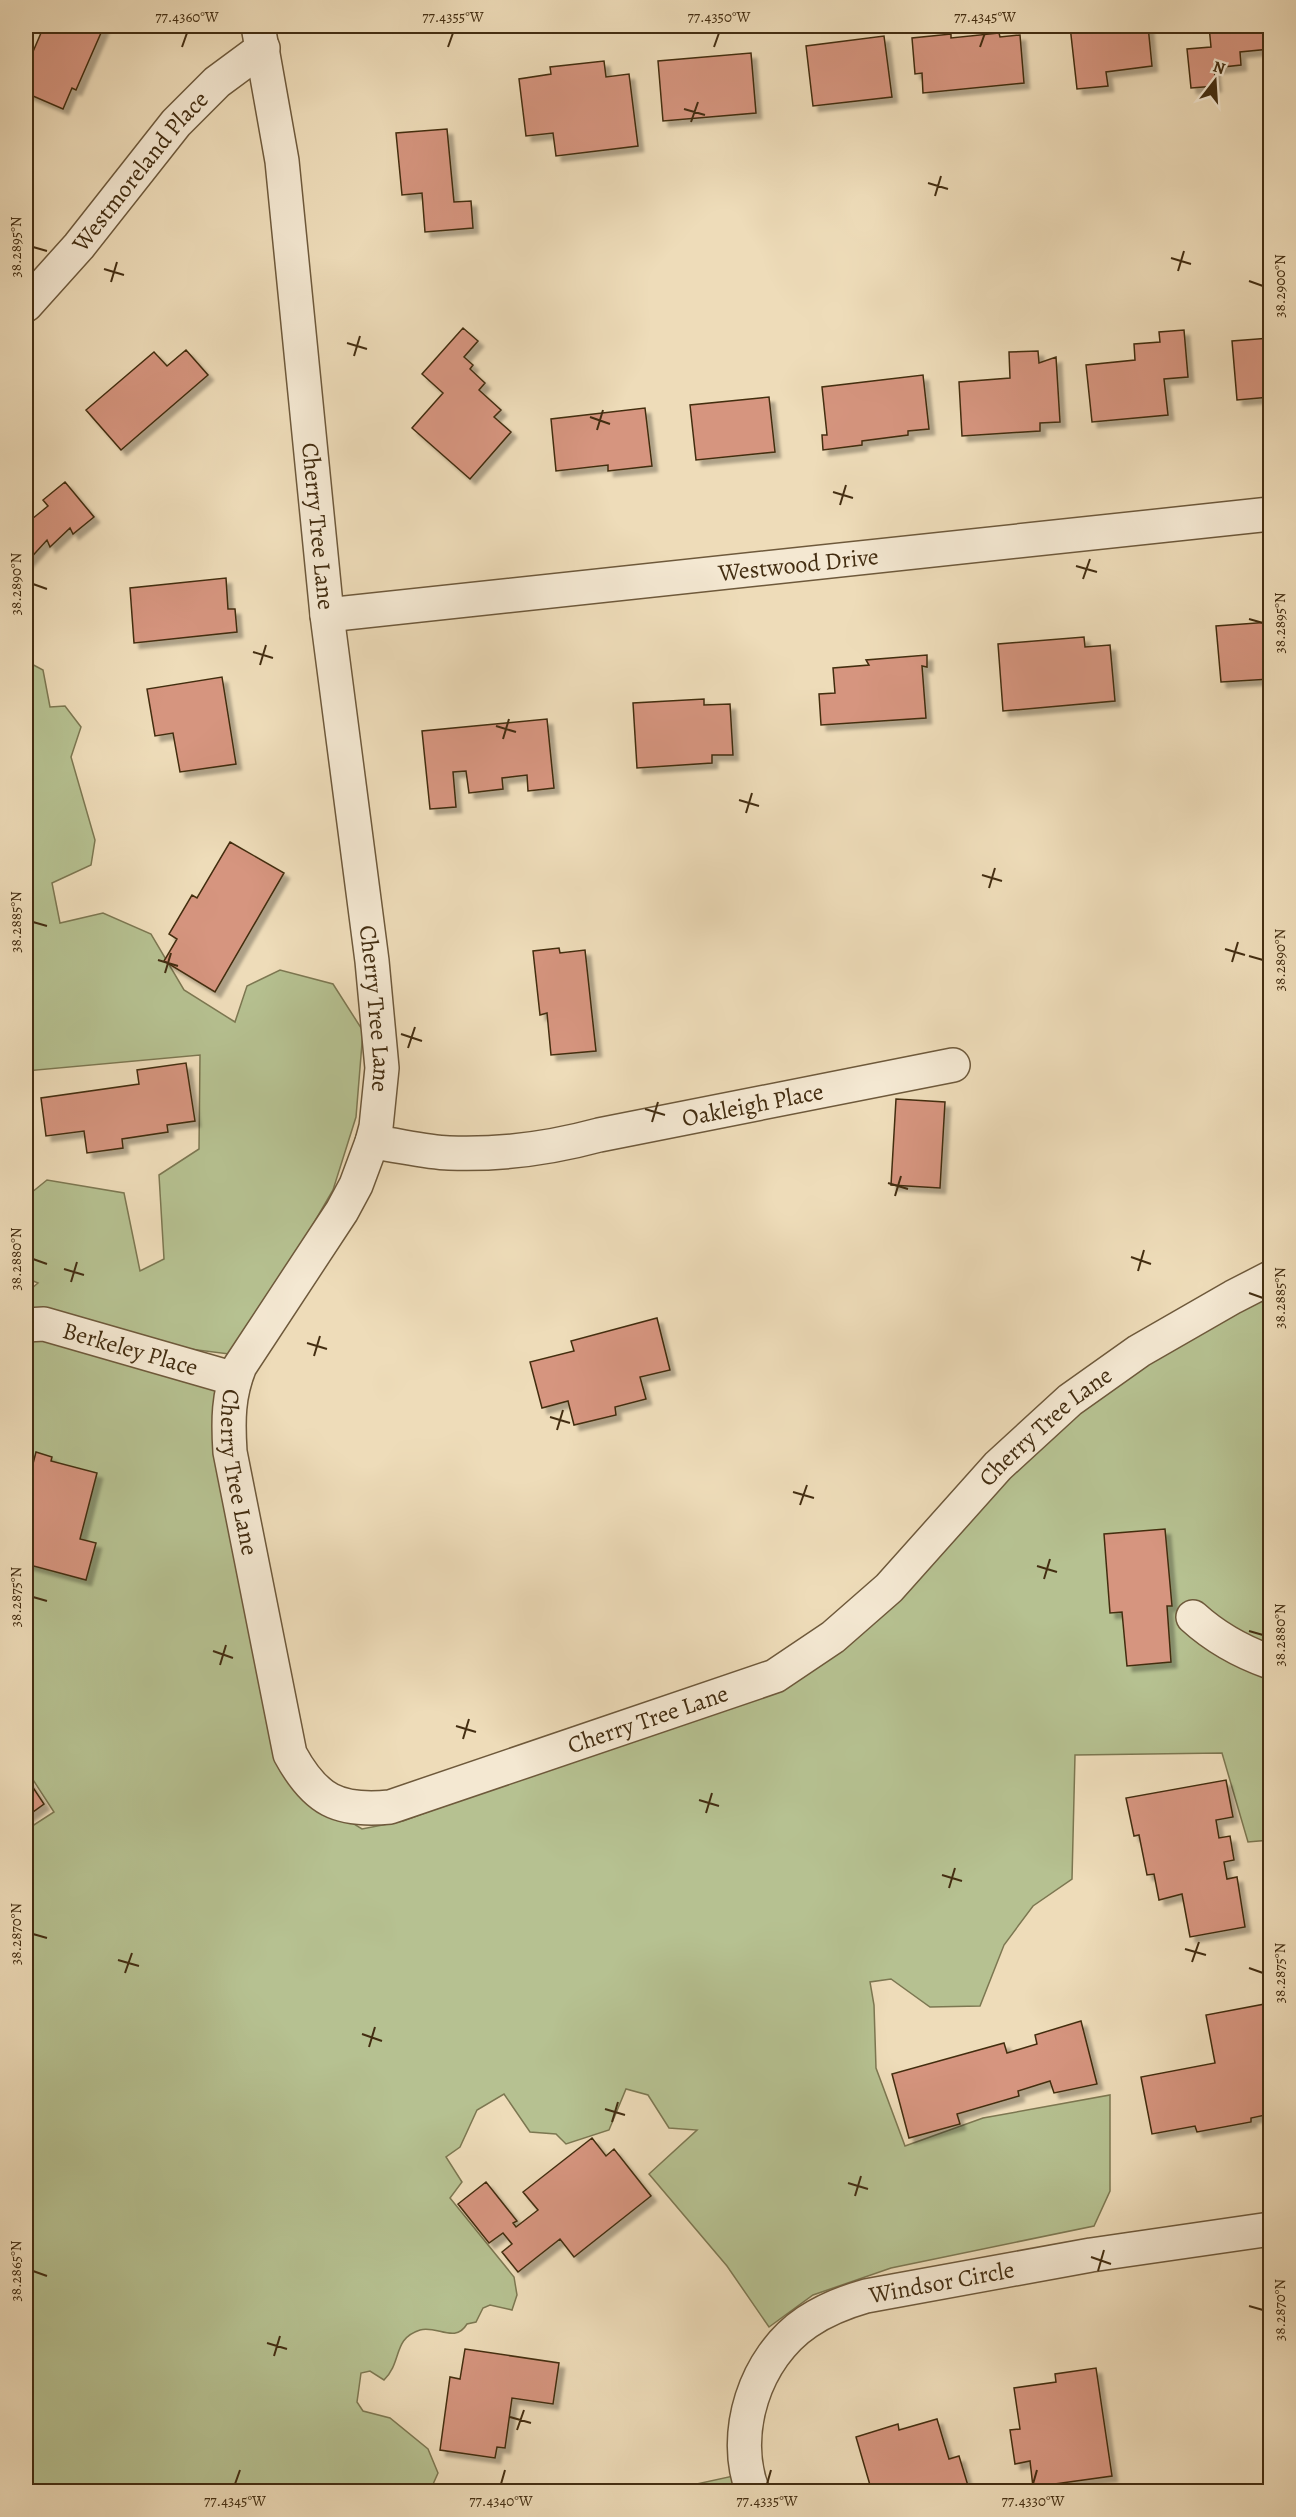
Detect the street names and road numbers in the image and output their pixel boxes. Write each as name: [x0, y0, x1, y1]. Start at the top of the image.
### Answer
street label: Westmoreland Place: [64, 84, 215, 259]
street label: Cherry Tree Lane: [294, 441, 342, 611]
street label: Westwood Drive: [716, 540, 880, 589]
street label: Cherry Tree Lane: [351, 923, 398, 1094]
street label: Oakleigh Place: [679, 1075, 826, 1134]
street label: Berkeley Place: [59, 1314, 202, 1384]
street label: Cherry Tree Lane: [971, 1359, 1118, 1493]
street label: Cherry Tree Lane: [213, 1387, 266, 1558]
street label: Cherry Tree Lane: [563, 1677, 732, 1761]
street label: Windsor Circle: [866, 2253, 1017, 2311]

